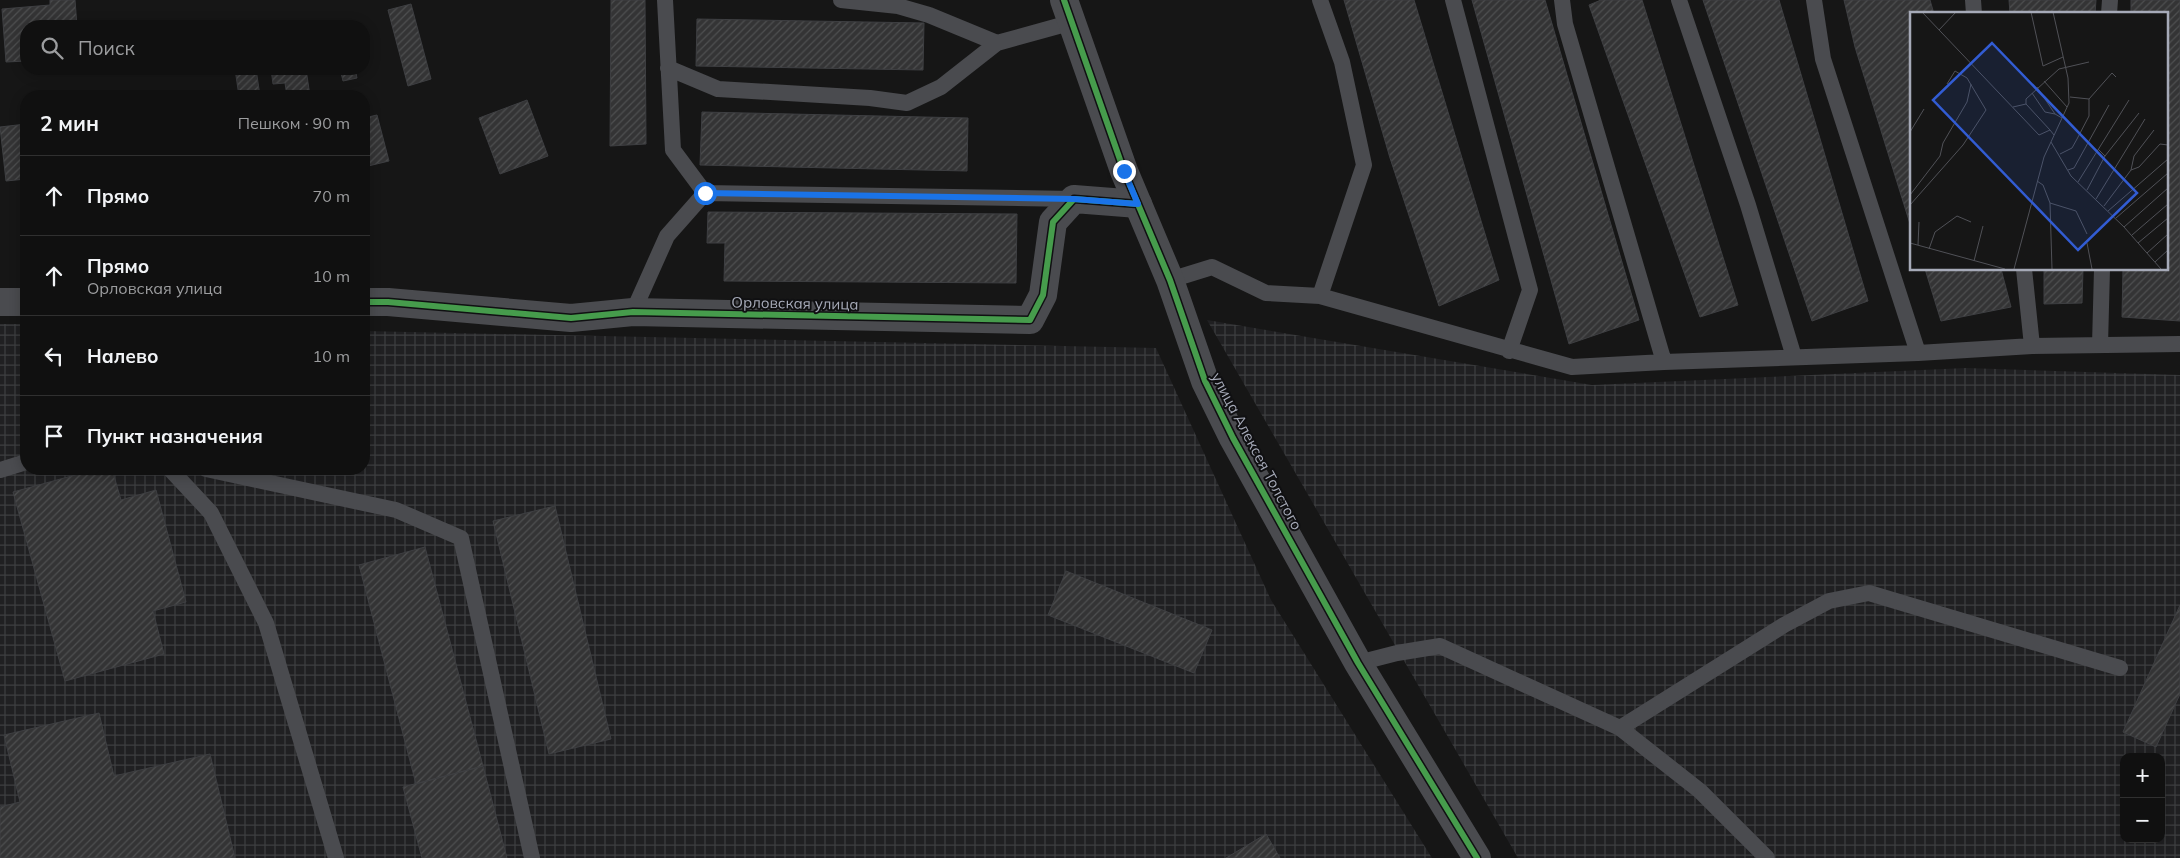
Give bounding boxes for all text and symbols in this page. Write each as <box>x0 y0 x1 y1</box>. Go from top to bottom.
inset map <box>1910 12 2168 270</box>
search box <box>20 20 370 75</box>
icon: search <box>38 34 66 62</box>
text: Поиск <box>78 36 135 60</box>
text: 2 мин <box>40 110 99 136</box>
text: Пешком · 90 m <box>238 113 350 133</box>
route end <box>1113 160 1136 183</box>
icon: ahead <box>40 182 68 210</box>
route start <box>694 182 717 205</box>
text: Прямо <box>87 184 149 208</box>
text: 70 m <box>313 186 350 206</box>
text: Прямо <box>87 254 149 278</box>
icon: ahead <box>40 262 68 290</box>
text: 10 m <box>313 266 350 286</box>
text: Орловская улица <box>87 278 223 298</box>
street label: Орловская улица <box>731 292 859 314</box>
icon: left <box>40 342 68 370</box>
text: Налево <box>87 344 159 368</box>
text: 10 m <box>313 346 350 366</box>
street label: улица Алексея Толстого <box>1207 369 1307 533</box>
icon: arrive <box>40 422 68 450</box>
text: Пункт назначения <box>87 424 263 448</box>
map controls <box>2120 753 2165 843</box>
button: + <box>2120 753 2165 798</box>
button: − <box>2120 798 2165 843</box>

